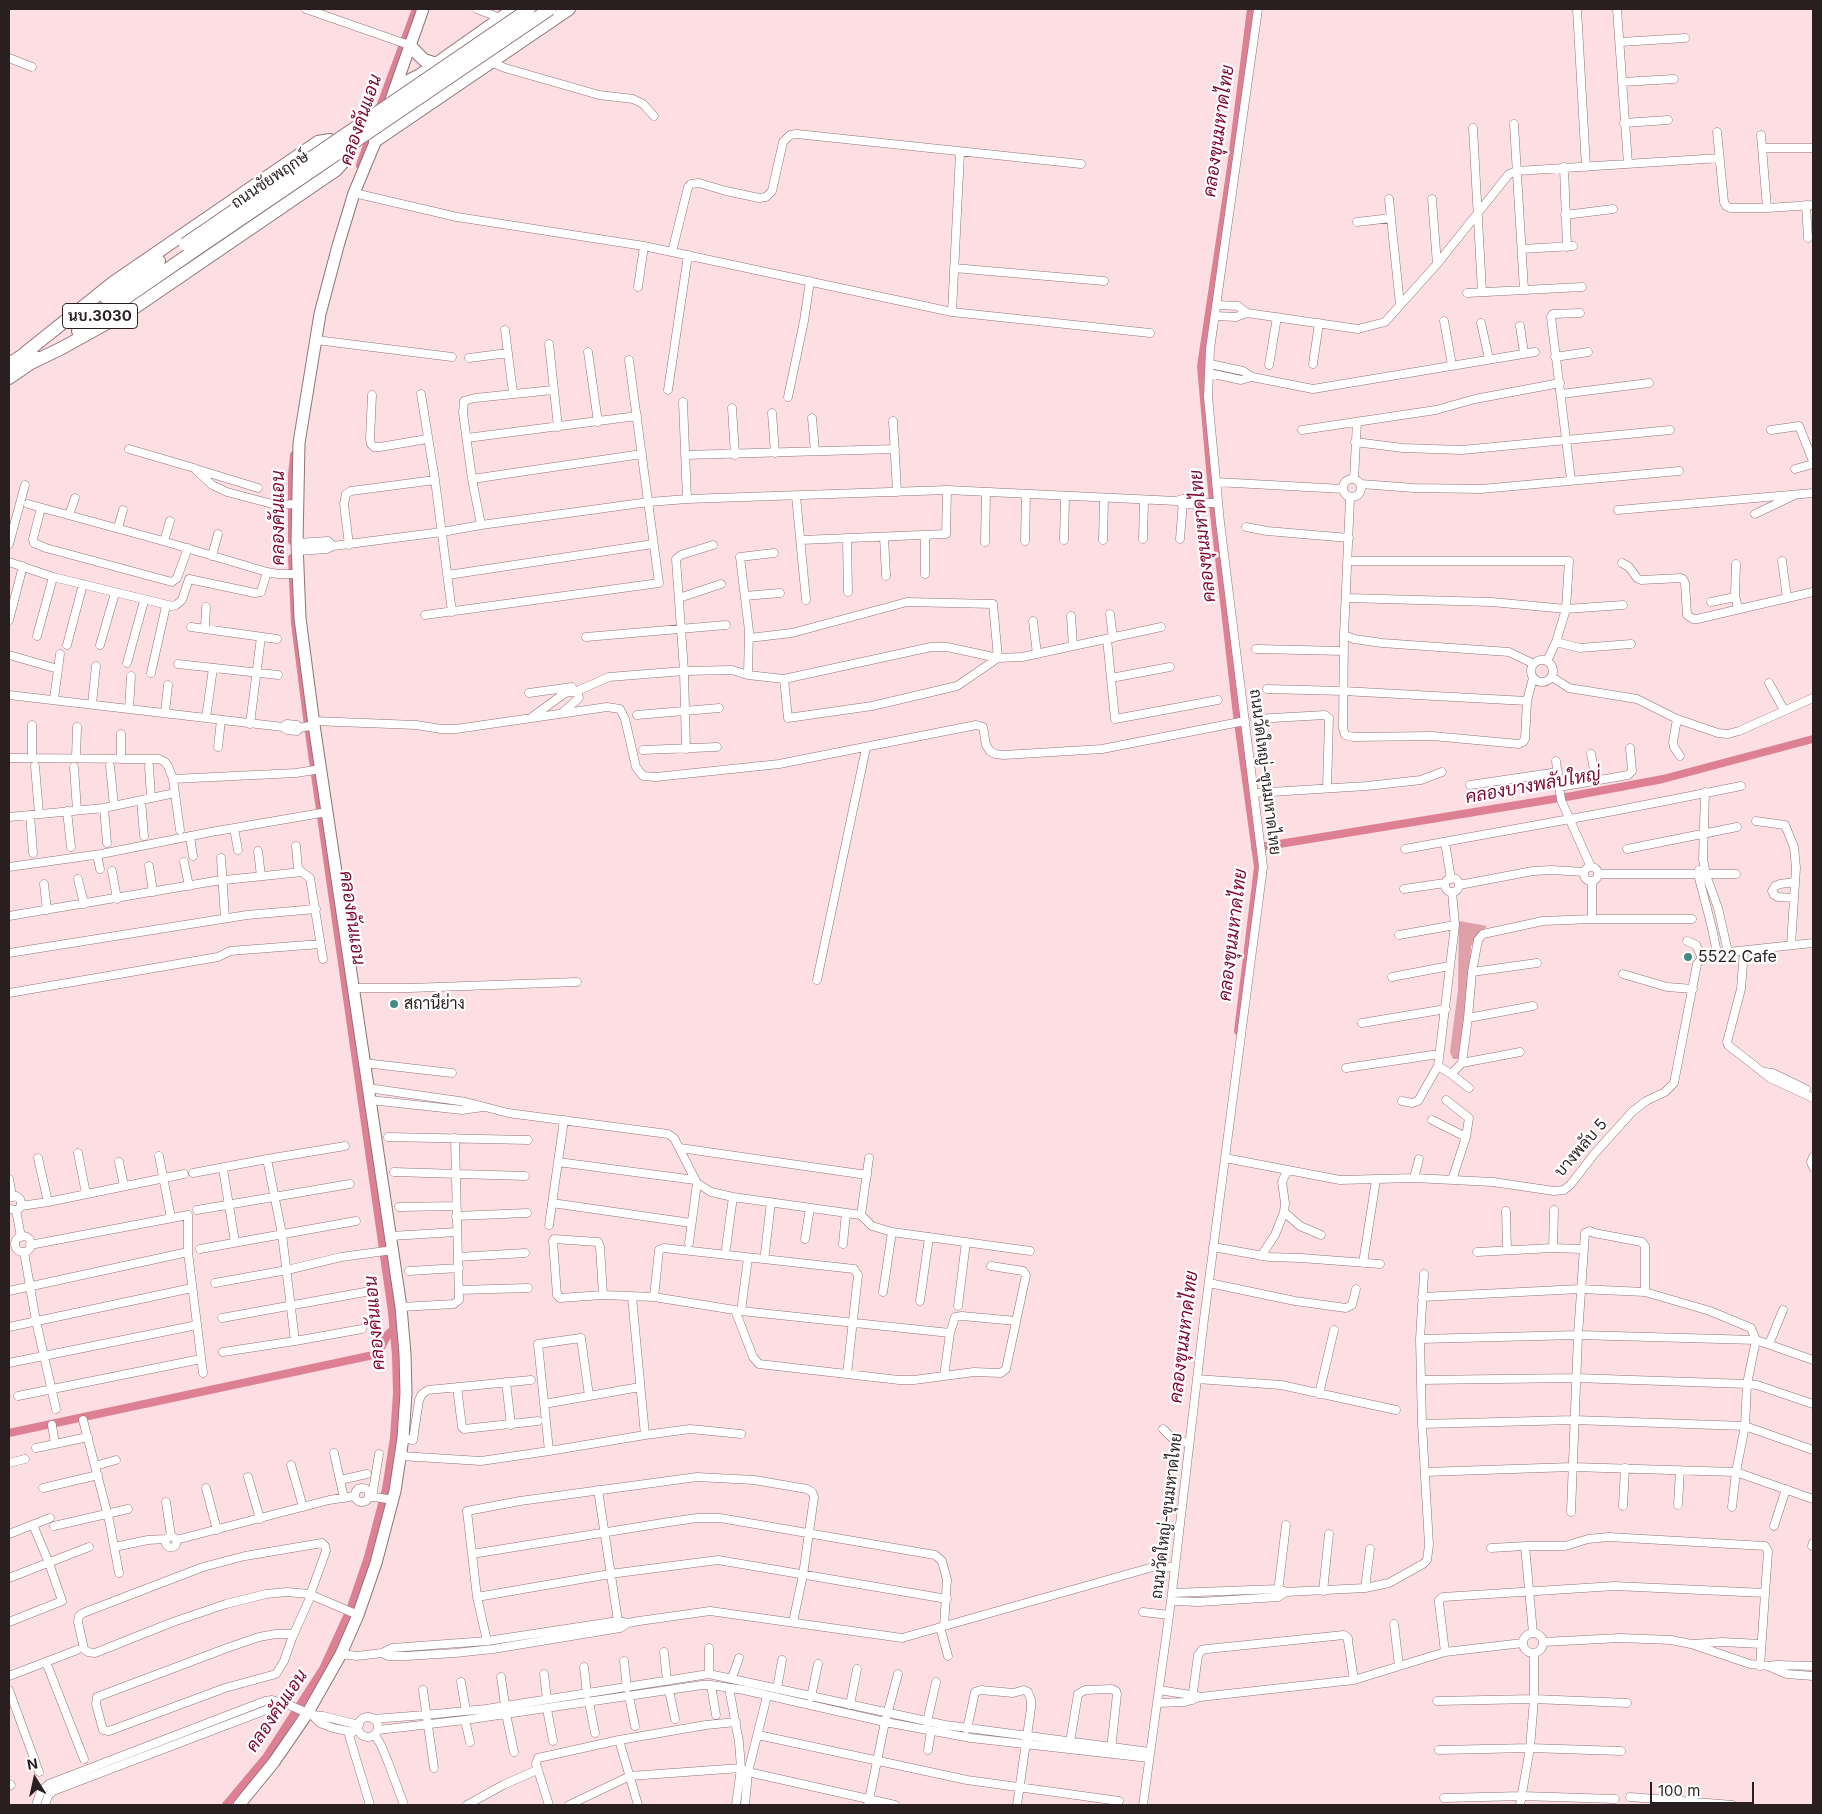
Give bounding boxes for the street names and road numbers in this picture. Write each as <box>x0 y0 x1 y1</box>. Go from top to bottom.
street label: ถนนชัยพฤกษ์ <box>228 147 312 213</box>
road number: นบ.3030 <box>62 304 138 328</box>
street label: ถนนวัดใหญ่-ขุนมหาดไทย <box>1245 688 1285 856</box>
street label: บางพลับ 5 <box>1551 1115 1611 1181</box>
street label: ถนนวัดใหญ่-ขุนมหาดไทย <box>1147 1432 1187 1600</box>

